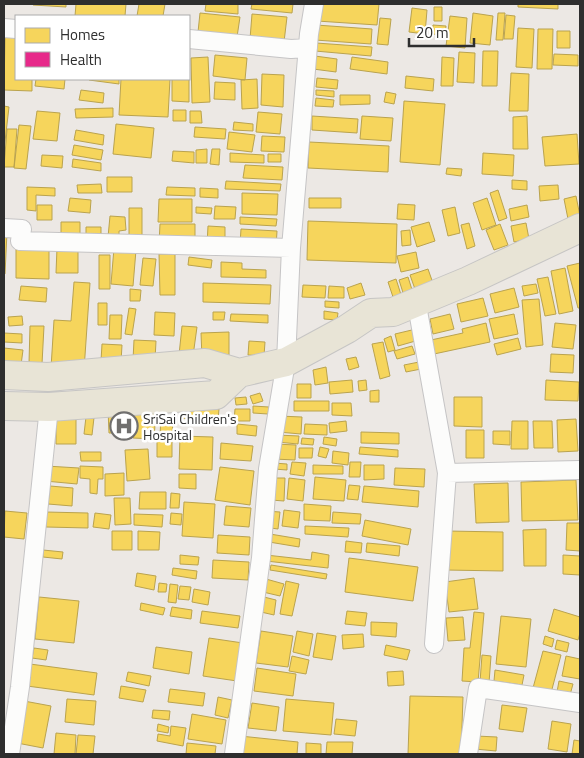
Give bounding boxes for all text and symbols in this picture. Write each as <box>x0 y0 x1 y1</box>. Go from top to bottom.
legend <box>15 15 190 80</box>
scale bar <box>409 15 474 47</box>
text: 20 m <box>416 21 449 44</box>
text: Homes <box>60 23 105 46</box>
text: Health <box>60 48 102 71</box>
place label: SriSai Children's Hospital <box>143 408 237 445</box>
hospital icon: SriSai Children's Hospital <box>109 411 139 441</box>

